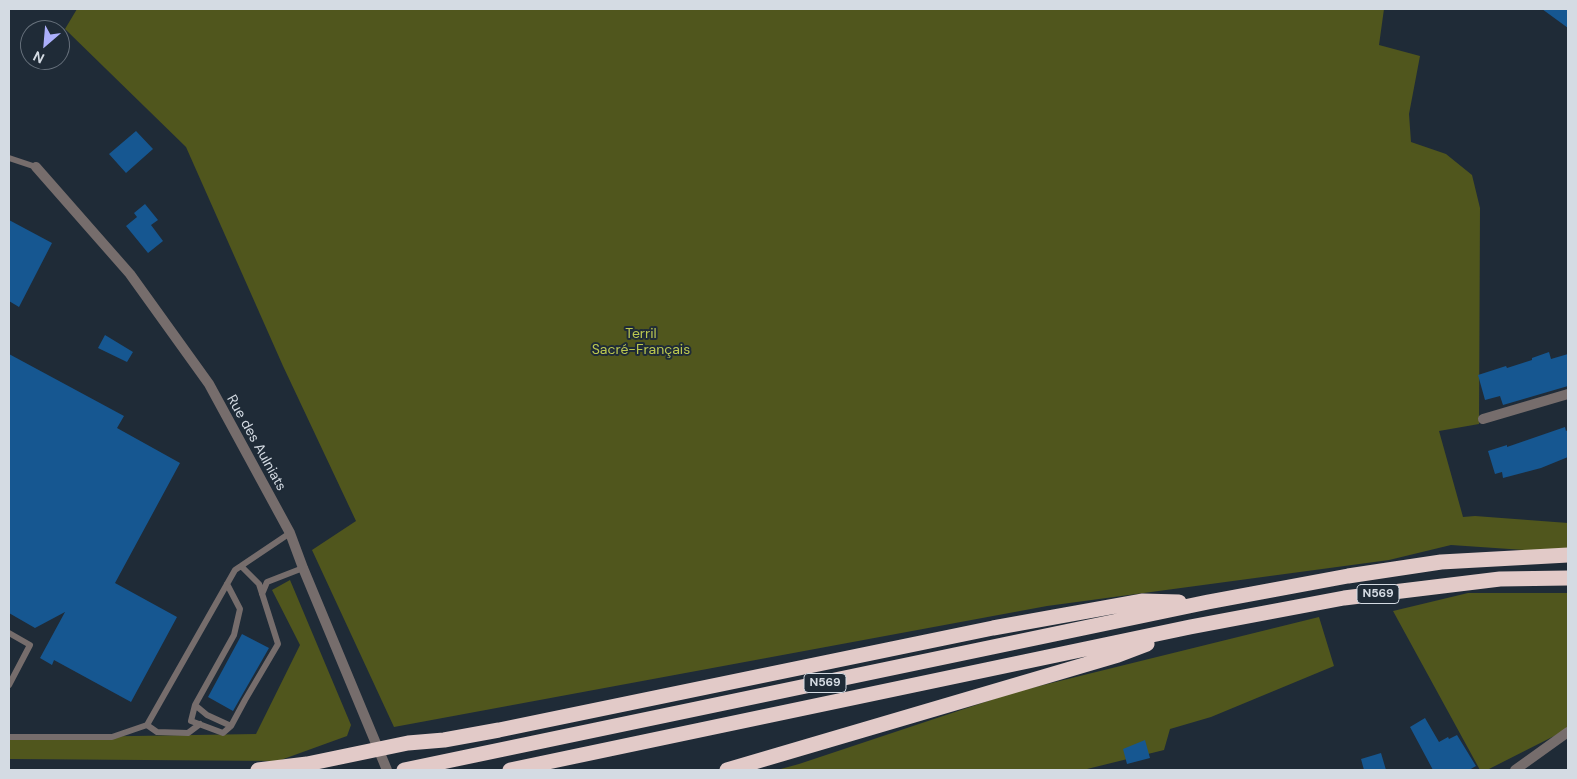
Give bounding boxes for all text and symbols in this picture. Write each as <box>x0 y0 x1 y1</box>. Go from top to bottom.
north arrow <box>20 20 70 70</box>
text: N <box>30 47 47 68</box>
park label: Terril Sacré-Français <box>592 326 690 358</box>
street label: Rue des Aulniats <box>223 392 289 494</box>
road number: N569 <box>1357 584 1399 604</box>
road number: N569 <box>804 674 846 692</box>

